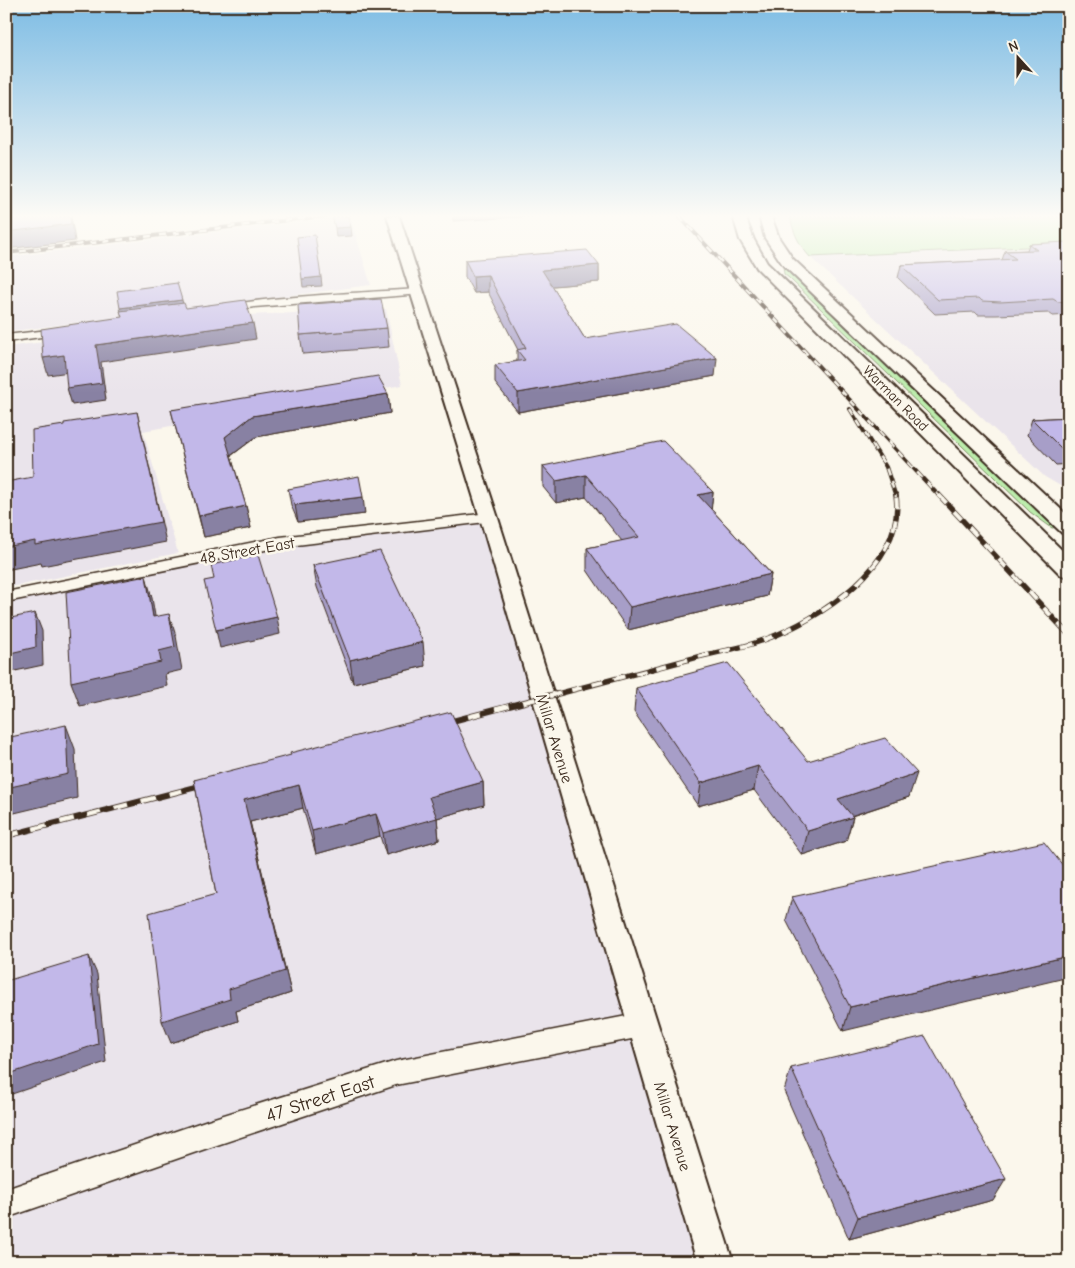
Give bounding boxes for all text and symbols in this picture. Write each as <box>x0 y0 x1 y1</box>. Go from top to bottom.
north arrow <box>992 32 1042 82</box>
text: N <box>1006 37 1021 56</box>
street label: Warman Road <box>859 362 932 435</box>
street label: 48 Street East <box>198 534 296 568</box>
street label: Millar Avenue <box>532 691 576 785</box>
street label: 47 Street East <box>263 1071 378 1127</box>
street label: Millar Avenue <box>650 1079 694 1173</box>

